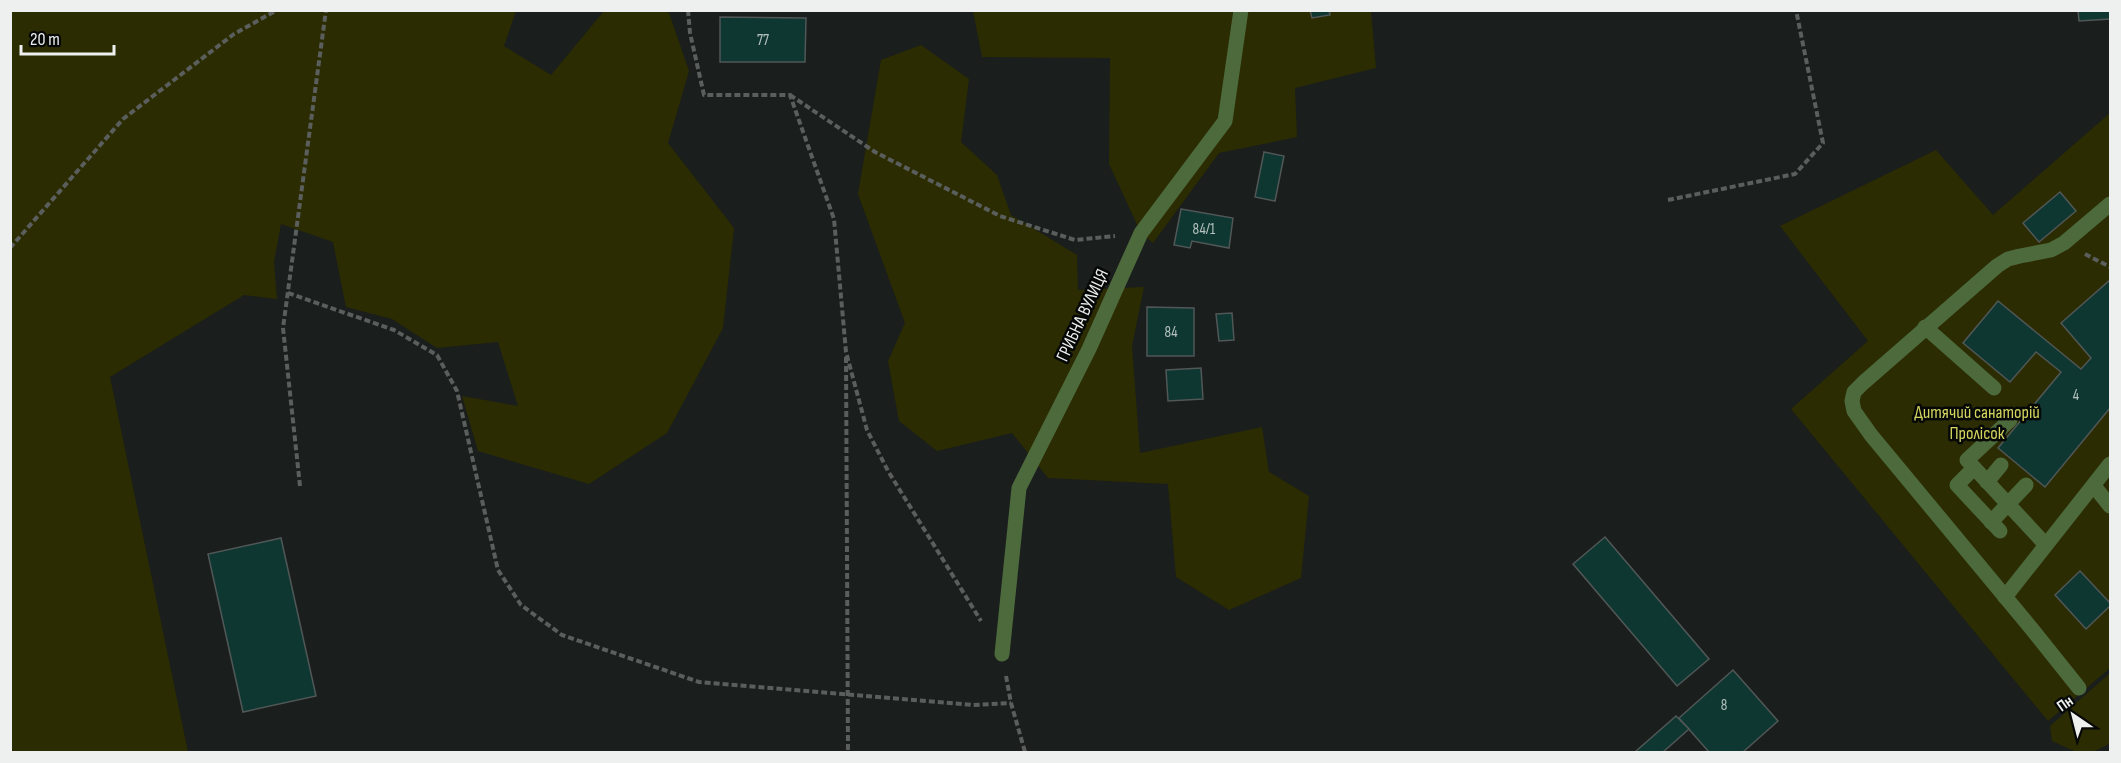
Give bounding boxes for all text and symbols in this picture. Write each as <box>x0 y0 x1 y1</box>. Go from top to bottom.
scale bar <box>21 18 114 56</box>
text: 20 m <box>30 29 60 50</box>
house number: 77 <box>757 31 769 50</box>
house number: 84/1 <box>1193 220 1216 239</box>
street label: ГРИБНА ВУЛИЦЯ <box>1052 266 1113 365</box>
house number: 84 <box>1164 323 1178 342</box>
house number: 4 <box>2073 386 2079 405</box>
park label: Дитячий санаторій Пролісок <box>1914 402 2040 444</box>
north arrow <box>2043 685 2103 745</box>
text: Пн <box>2053 692 2077 716</box>
house number: 8 <box>1721 696 1727 715</box>

